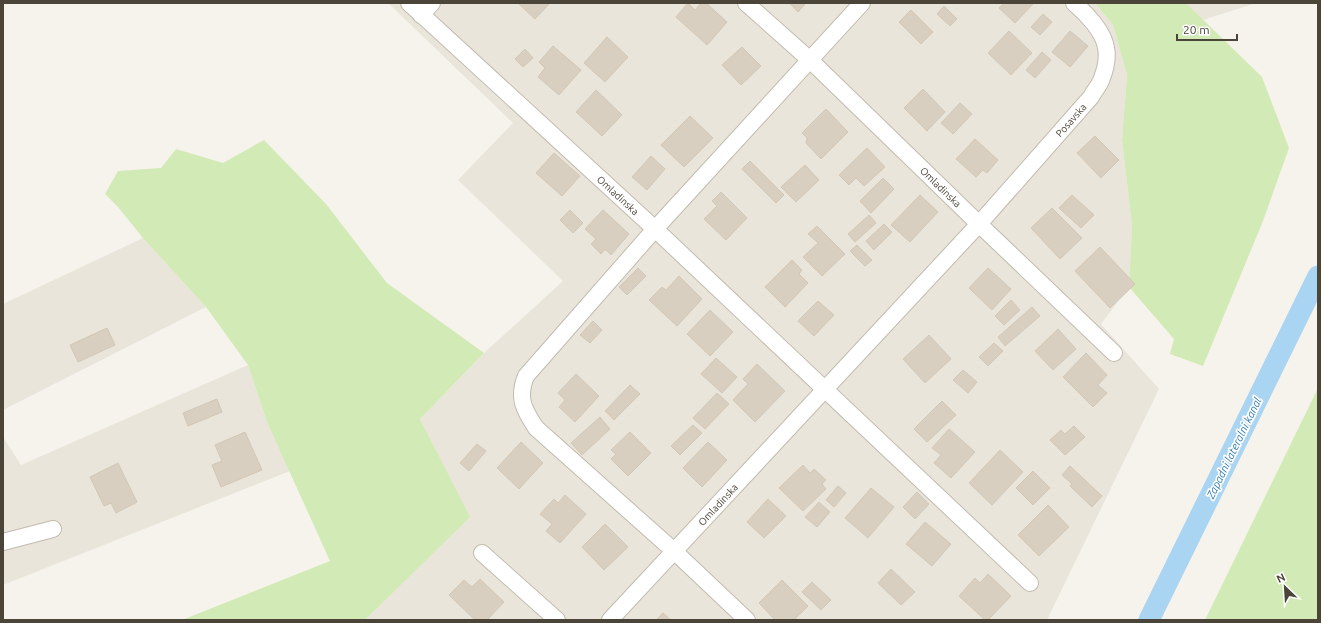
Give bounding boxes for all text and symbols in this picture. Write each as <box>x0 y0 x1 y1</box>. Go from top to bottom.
scale bar <box>1177 16 1237 42</box>
text: 20 m <box>1183 23 1210 36</box>
street label: Posavska <box>1053 101 1088 139</box>
street label: Omladinska <box>918 165 964 209</box>
street label: Omladinska <box>595 173 641 217</box>
water label: Zapadni lateralni kanal <box>1204 395 1264 501</box>
street label: Omladinska <box>696 481 740 527</box>
north arrow <box>1265 567 1305 607</box>
text: N <box>1275 571 1287 585</box>

